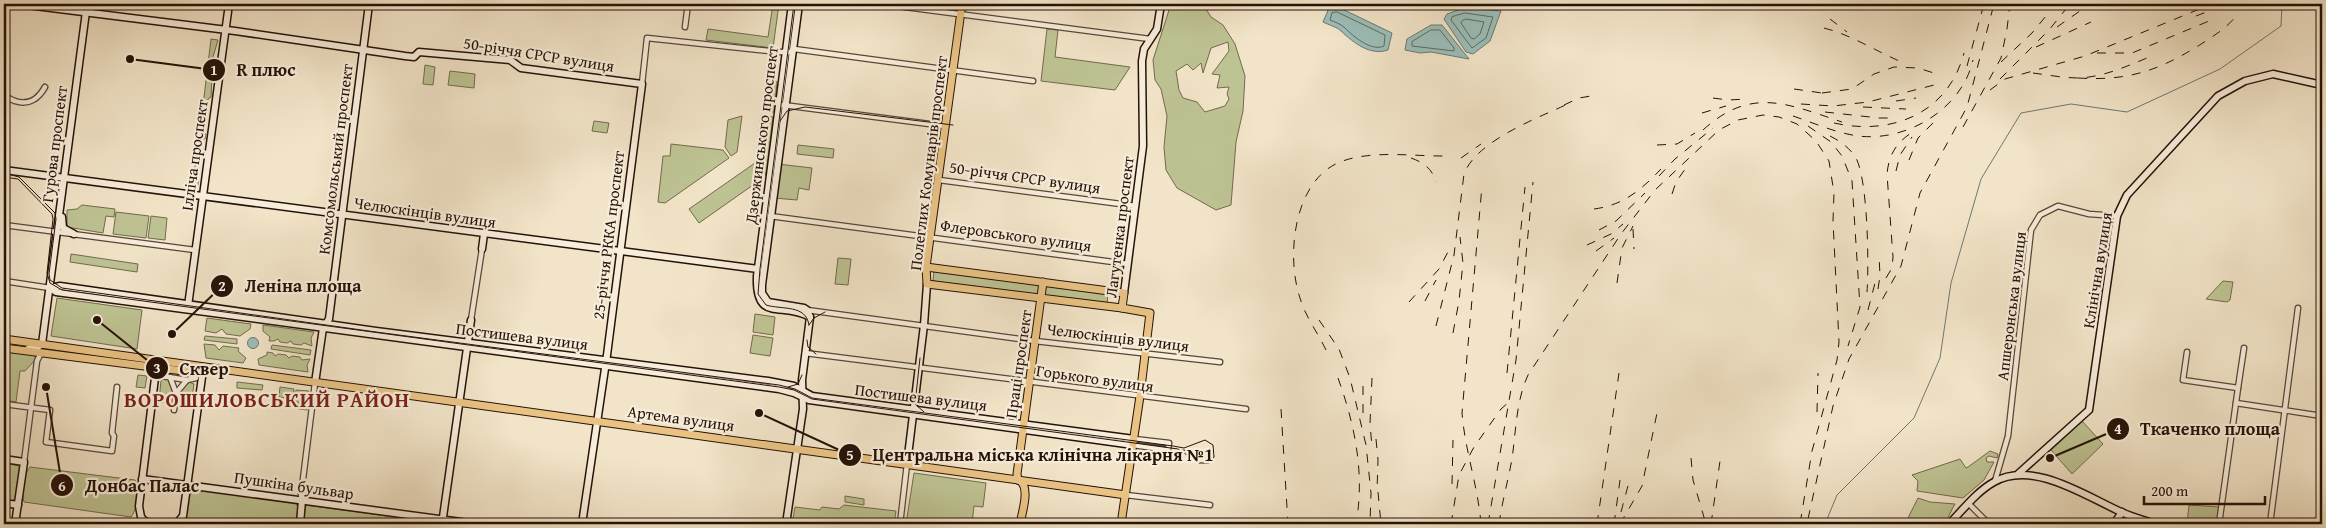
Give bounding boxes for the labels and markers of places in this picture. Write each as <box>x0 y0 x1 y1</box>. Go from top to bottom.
callout: R плюс <box>202 54 306 87</box>
callout: Леніна площа <box>209 269 371 302</box>
callout: Сквер <box>145 352 239 385</box>
callout: Ткаченко площа <box>2105 412 2290 445</box>
callout: Центральна міська клінічна лікарня №1 <box>837 438 1224 471</box>
callout: Донбас Палас <box>50 469 209 502</box>

